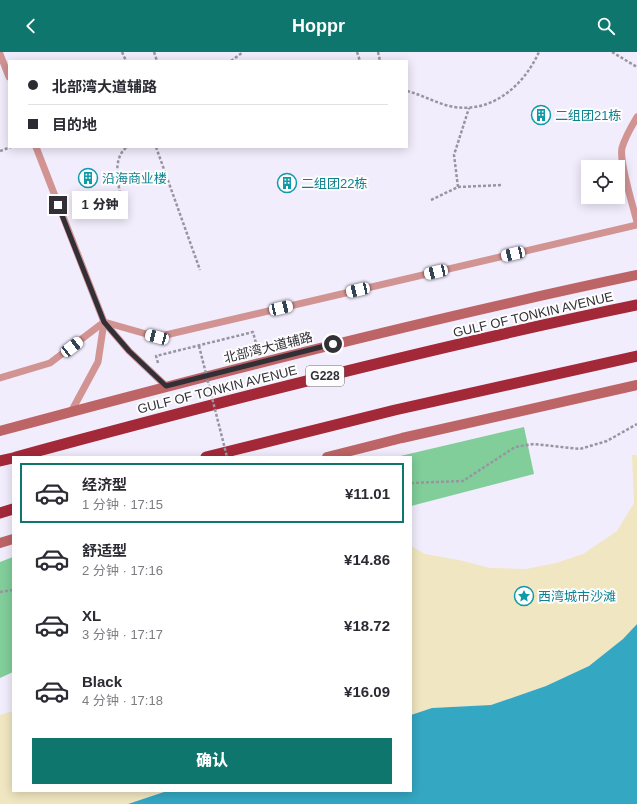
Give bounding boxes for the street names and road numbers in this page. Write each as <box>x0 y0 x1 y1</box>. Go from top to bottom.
street label: GULF OF TONKIN AVENUE <box>452 289 615 340</box>
street label: 北部湾大道辅路 <box>222 329 314 366</box>
street label: GULF OF TONKIN AVENUE <box>136 362 299 417</box>
road number: G228 <box>306 366 344 386</box>

